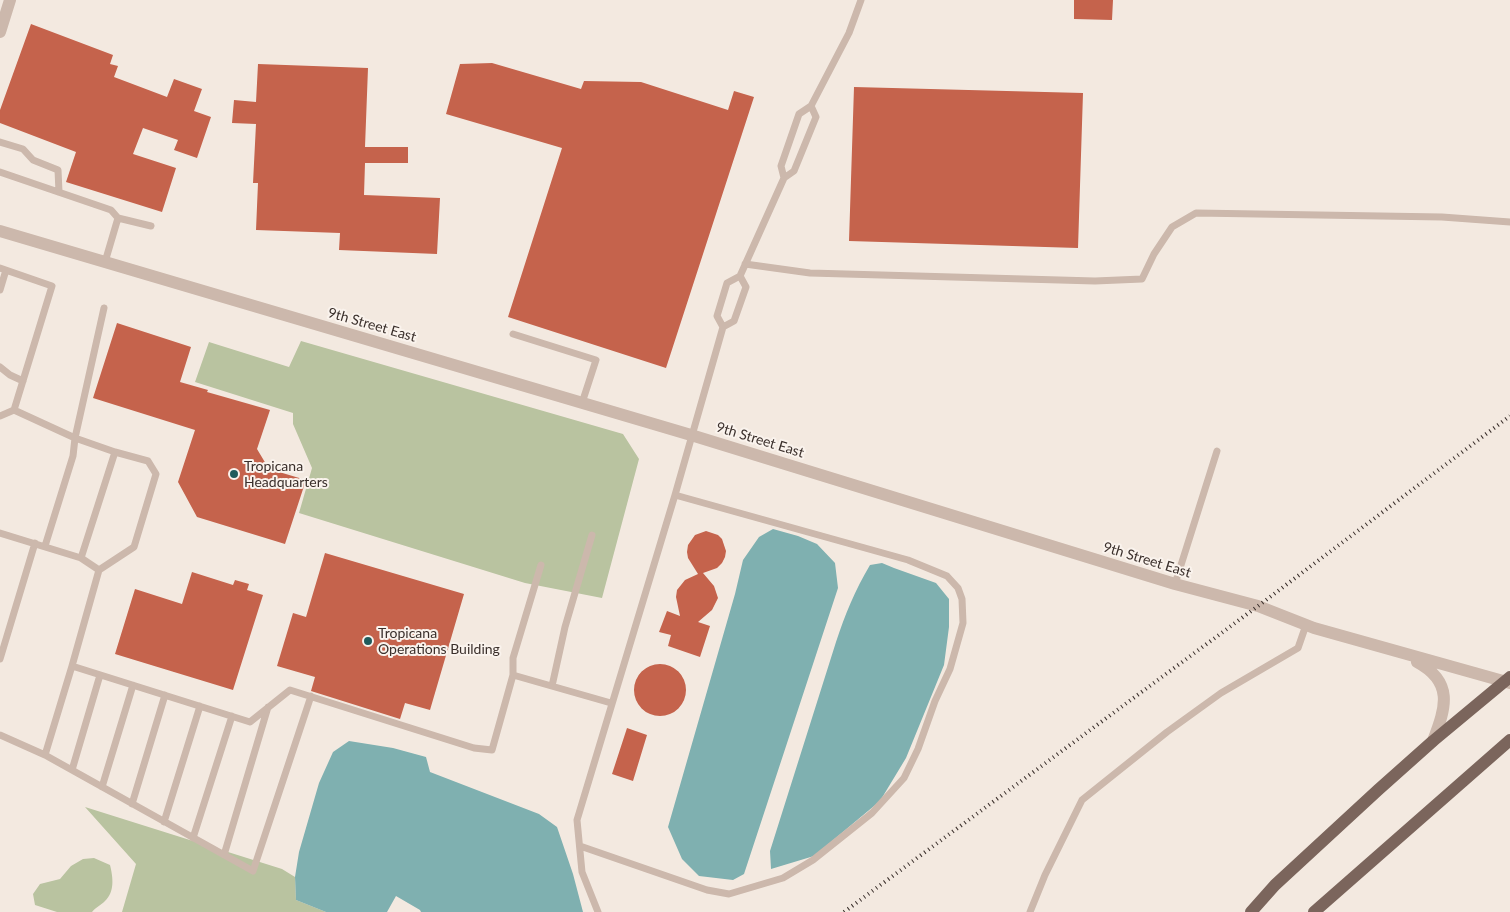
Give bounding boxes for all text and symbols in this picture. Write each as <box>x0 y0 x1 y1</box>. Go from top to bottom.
street label: 9th Street East <box>326 304 418 346</box>
street label: 9th Street East <box>714 419 806 461</box>
place label: Tropicana Headquarters <box>244 458 328 491</box>
marker: Tropicana Headquarters <box>228 468 240 480</box>
street label: 9th Street East <box>1101 539 1193 581</box>
place label: Tropicana Operations Building <box>378 625 500 658</box>
marker: Tropicana Operations Building <box>362 635 374 647</box>

